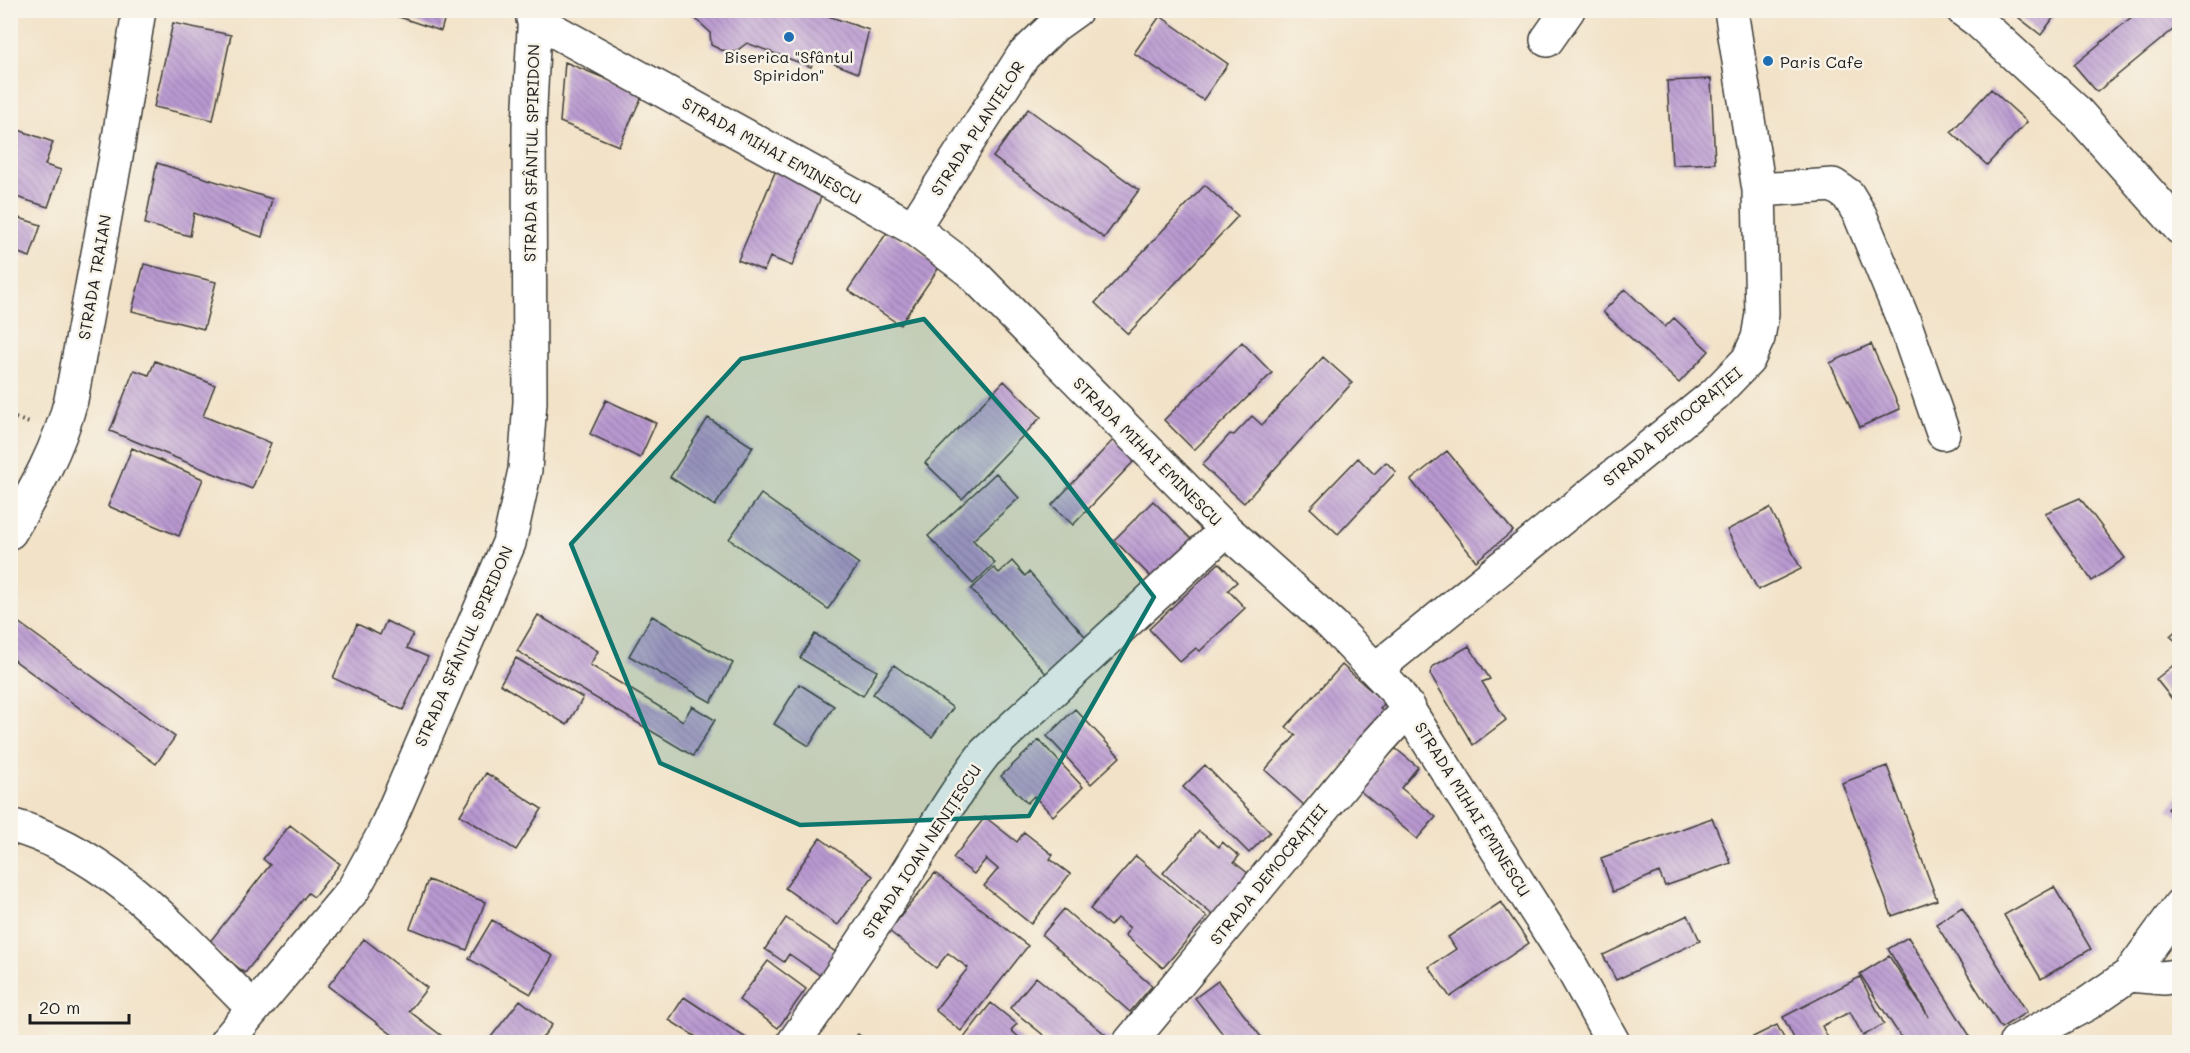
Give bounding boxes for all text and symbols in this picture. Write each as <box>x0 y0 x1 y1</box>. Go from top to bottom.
marker: Biserica "Sfântul Spiridon" <box>782 30 796 44</box>
street label: STRADA SFÂNTUL SPIRIDON <box>519 44 543 262</box>
place label: Biserica "Sfântul Spiridon" <box>725 46 853 85</box>
place label: Paris Cafe <box>1780 51 1863 72</box>
marker: Paris Cafe <box>1761 54 1775 68</box>
street label: STRADA PLANTELOR <box>925 56 1029 200</box>
street label: STRADA MIHAI EMINESCU <box>679 92 865 208</box>
street label: STRADA TRAIAN <box>73 213 115 341</box>
street label: STRADA DEMOCRAȚIEI <box>1598 362 1746 490</box>
street label: STRADA MIHAI EMINESCU <box>1069 372 1227 530</box>
street label: STRADA SFÂNTUL SPIRIDON <box>409 542 517 750</box>
street label: STRADA MIHAI EMINESCU <box>1411 718 1535 900</box>
street label: STRADA IOAN NENIȚESCU <box>857 760 985 942</box>
street label: STRADA DEMOCRAȚIEI <box>1205 799 1331 949</box>
scale bar <box>30 987 129 1025</box>
text: 20 m <box>39 995 80 1019</box>

